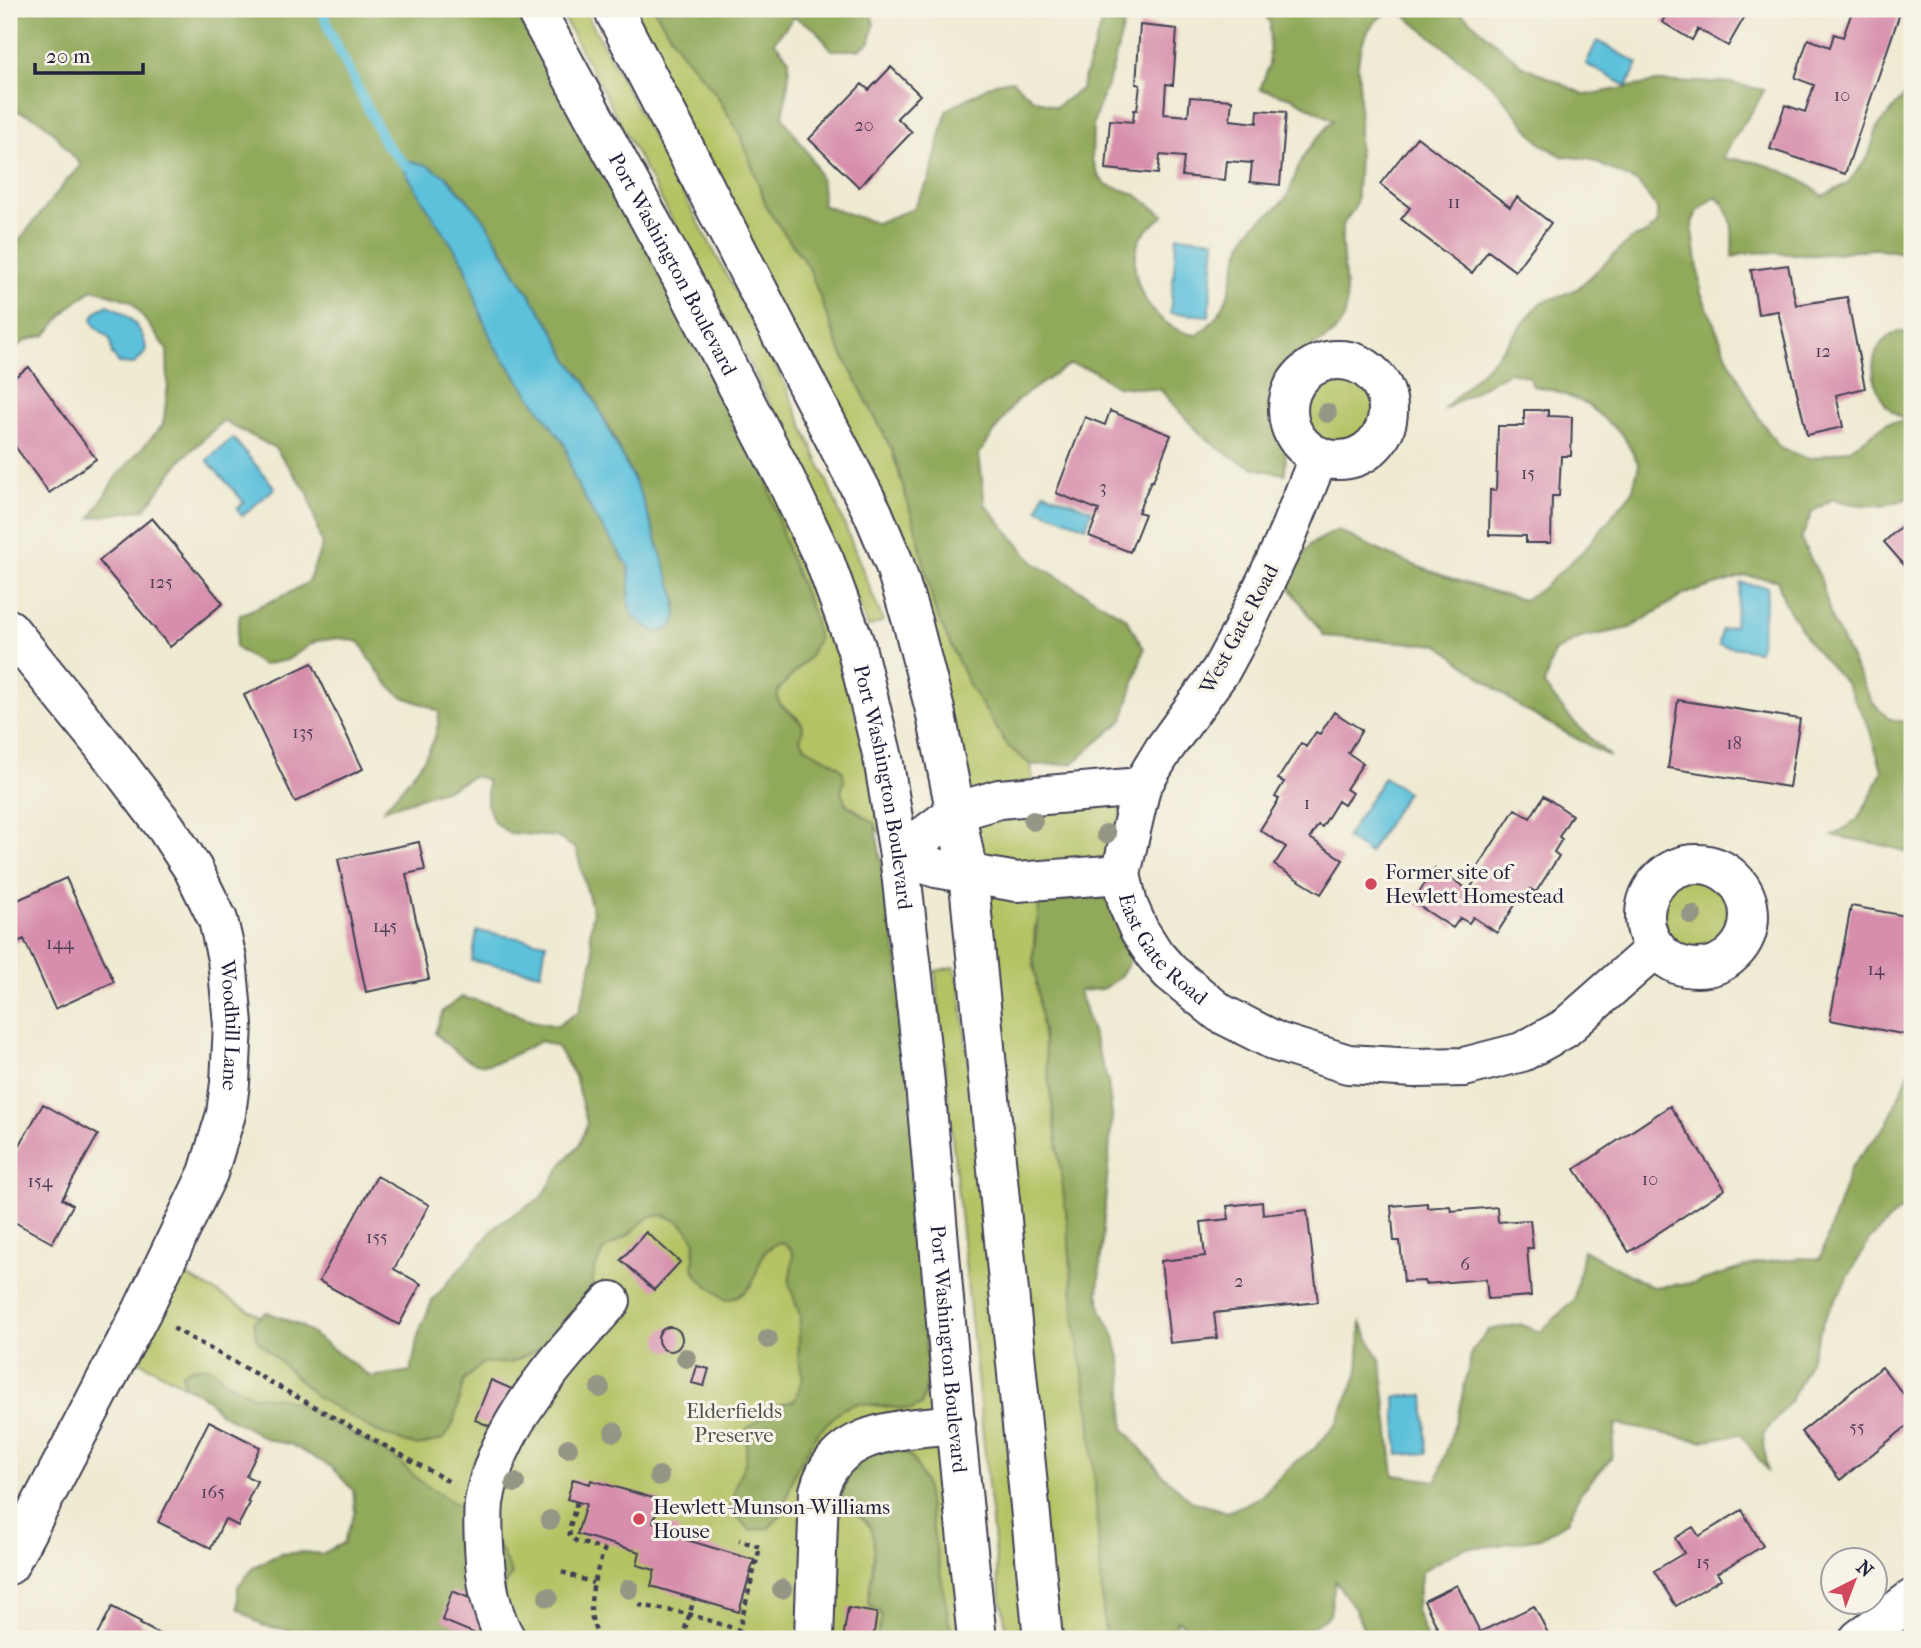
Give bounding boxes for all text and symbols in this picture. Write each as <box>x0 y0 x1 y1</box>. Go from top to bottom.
scale bar <box>35 32 144 76</box>
text: 20 m <box>46 44 91 68</box>
house number: 10 <box>1834 85 1850 106</box>
house number: 20 <box>854 115 874 136</box>
street label: Port Washington Boulevard <box>604 149 742 380</box>
house number: 11 <box>1448 192 1460 213</box>
house number: 12 <box>1815 341 1831 362</box>
house number: 15 <box>1521 463 1535 484</box>
house number: 3 <box>1099 477 1107 498</box>
street label: West Gate Road <box>1194 560 1283 699</box>
house number: 125 <box>149 572 173 593</box>
street label: Port Washington Boulevard <box>849 662 917 911</box>
house number: 135 <box>292 722 314 743</box>
house number: 18 <box>1726 733 1742 754</box>
house number: 1 <box>1304 793 1310 814</box>
place label: Former site of Hewlett Homestead <box>1385 860 1565 908</box>
marker: Former site of Hewlett Homestead <box>1363 876 1379 892</box>
street label: East Gate Road <box>1114 891 1213 1010</box>
house number: 145 <box>373 916 397 937</box>
house number: 144 <box>46 933 74 954</box>
street label: Woodhill Lane <box>215 958 245 1092</box>
house number: 14 <box>1867 959 1885 980</box>
house number: 10 <box>1642 1169 1658 1190</box>
house number: 154 <box>28 1171 53 1192</box>
street label: Port Washington Boulevard <box>925 1224 972 1475</box>
house number: 155 <box>366 1227 388 1248</box>
house number: 6 <box>1460 1254 1470 1275</box>
house number: 2 <box>1234 1271 1244 1292</box>
park label: Elderfields Preserve <box>686 1399 782 1447</box>
house number: 55 <box>1849 1417 1865 1438</box>
house number: 165 <box>201 1482 225 1503</box>
place label: Hewlett-Munson-Williams House <box>653 1495 890 1543</box>
marker: Hewlett-Munson-Williams House <box>631 1511 647 1527</box>
north arrow <box>1820 1546 1890 1616</box>
house number: 15 <box>1696 1552 1710 1573</box>
text: N <box>1852 1556 1878 1582</box>

